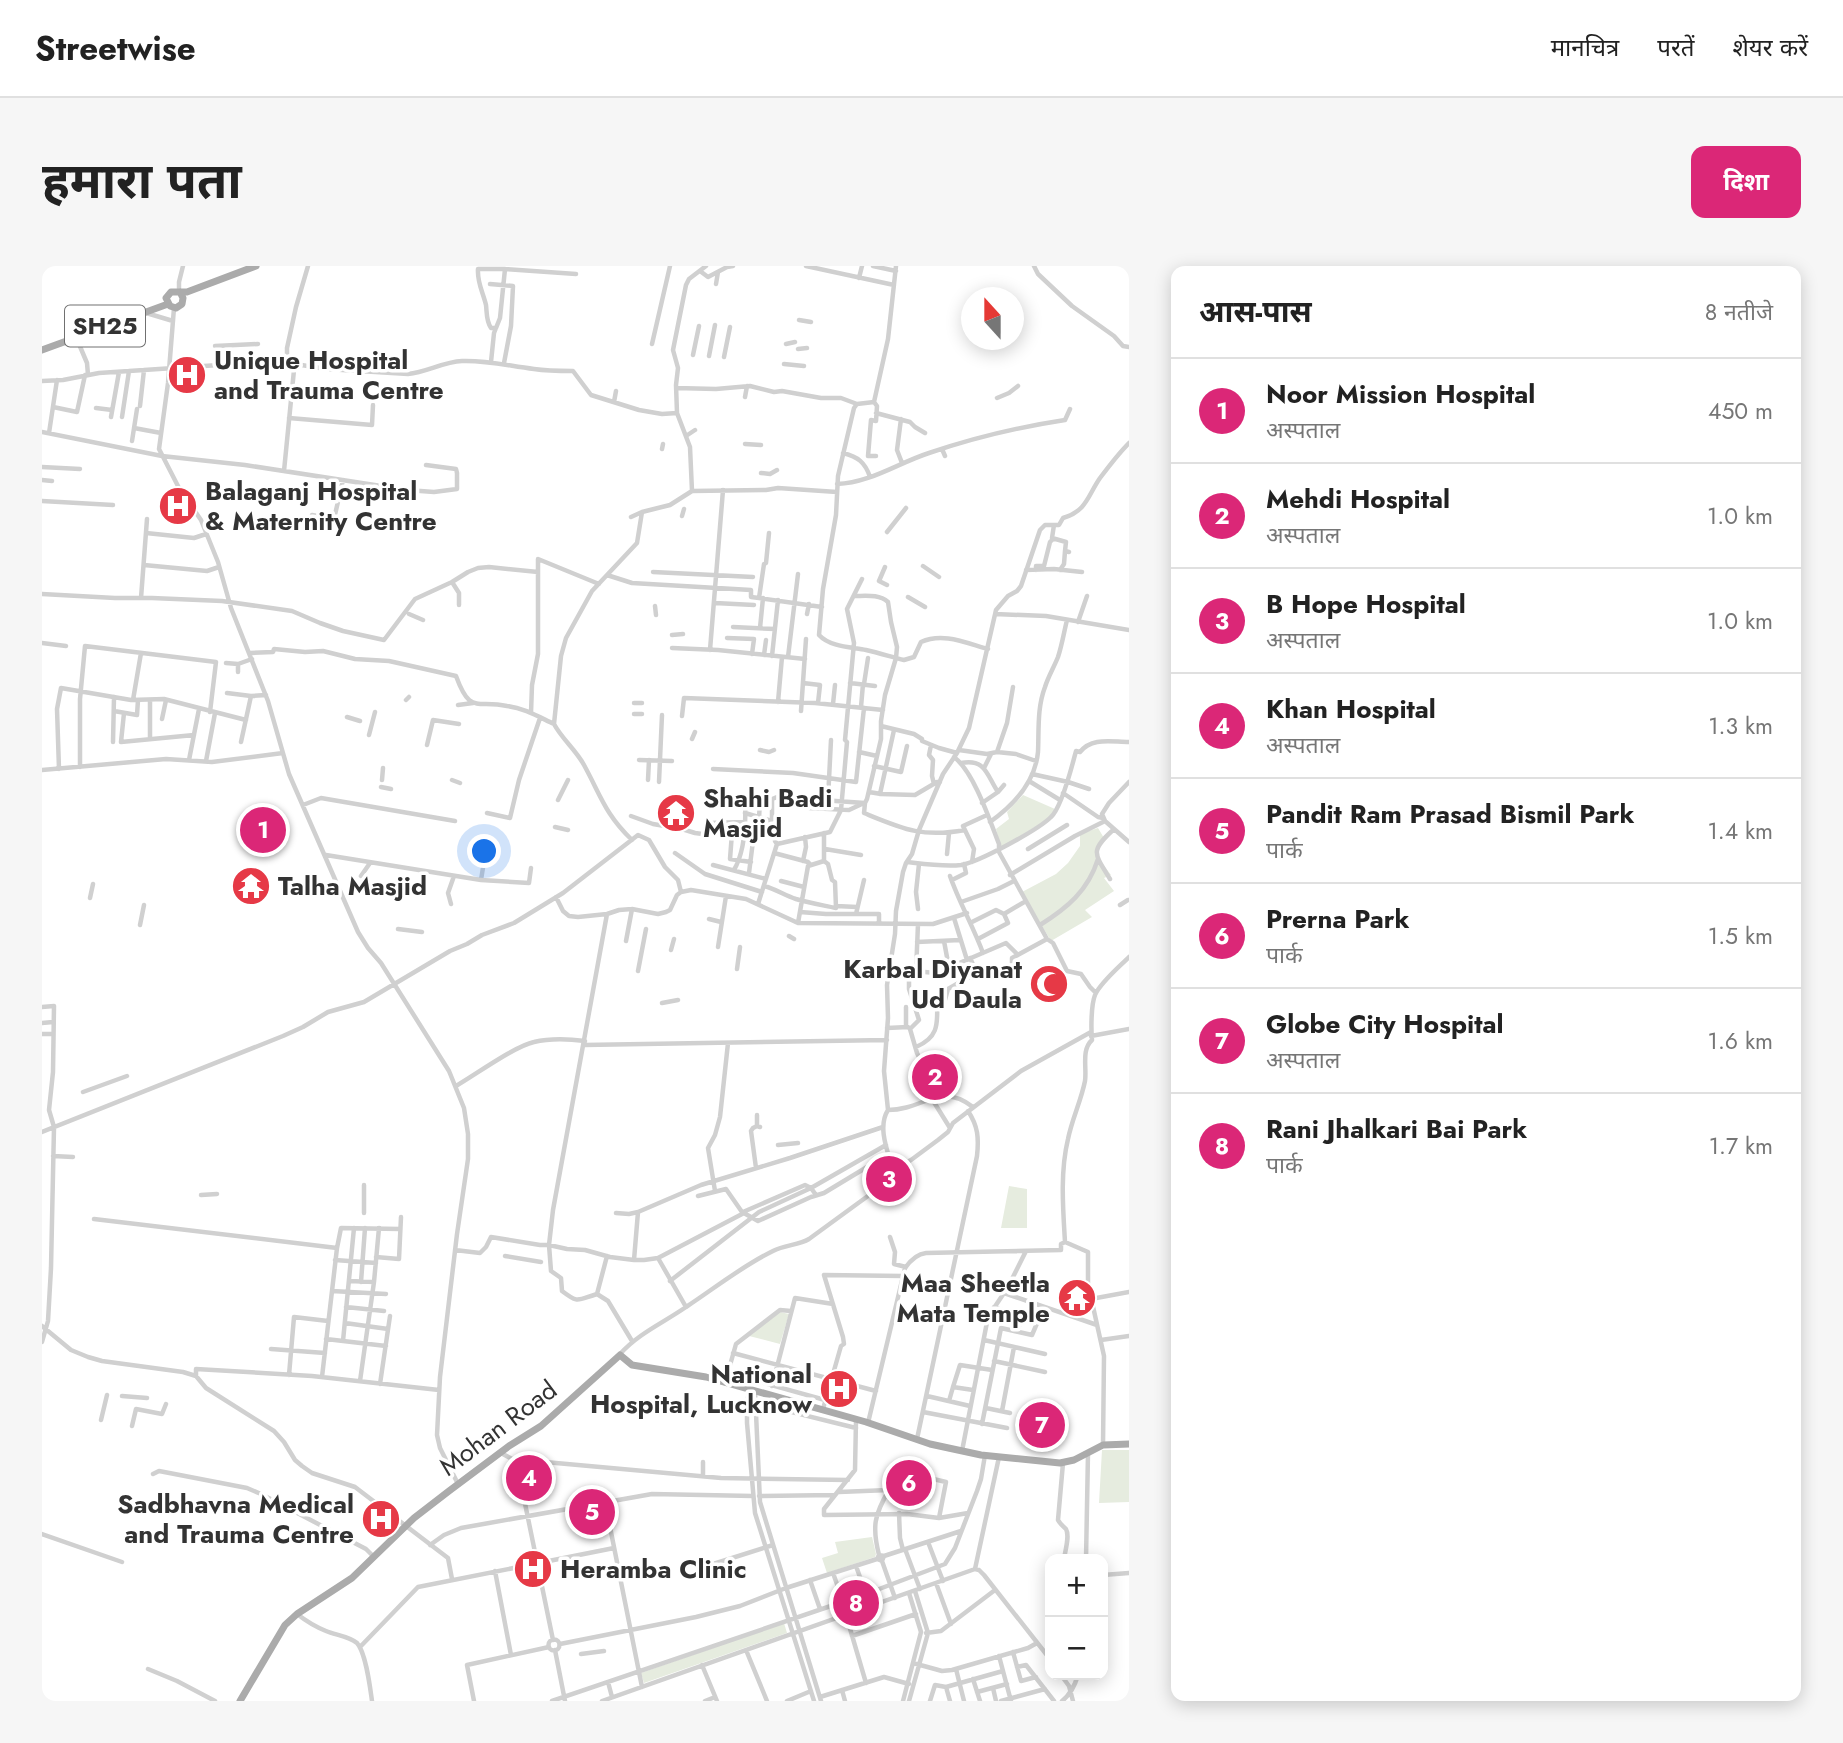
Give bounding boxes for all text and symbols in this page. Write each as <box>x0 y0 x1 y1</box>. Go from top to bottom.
text: Streetwise <box>35 25 196 72</box>
text: मानचित्र <box>1551 30 1619 65</box>
text: परतें <box>1657 30 1694 65</box>
text: शेयर करें <box>1732 30 1808 65</box>
text: हमारा पता <box>42 146 242 216</box>
button: दिशा <box>1691 146 1801 218</box>
north arrow <box>961 287 1024 350</box>
text: आस-पास <box>1199 290 1312 333</box>
text: 8 नतीजे <box>1705 295 1773 329</box>
road number: SH25 <box>65 306 145 346</box>
place label: Unique Hospital and Trauma Centre <box>214 341 444 409</box>
hospital icon: Unique Hospital and Trauma Centre <box>166 354 208 396</box>
text: Noor Mission Hospital <box>1266 375 1535 413</box>
text: 1 <box>1216 394 1228 428</box>
text: 450 m <box>1708 394 1773 428</box>
text: अस्पताल <box>1266 413 1340 447</box>
place label: Balaganj Hospital & Maternity Centre <box>205 472 437 540</box>
text: Mehdi Hospital <box>1266 480 1450 518</box>
hospital icon: Balaganj Hospital & Maternity Centre <box>157 485 199 527</box>
text: 2 <box>1214 499 1230 533</box>
text: 1.0 km <box>1707 499 1773 533</box>
text: अस्पताल <box>1266 518 1340 552</box>
text: B Hope Hospital <box>1266 585 1466 623</box>
text: 3 <box>1215 604 1229 638</box>
text: 1.0 km <box>1707 604 1773 638</box>
text: अस्पताल <box>1266 623 1340 657</box>
text: Khan Hospital <box>1266 690 1436 728</box>
text: 4 <box>1214 709 1230 743</box>
text: 1.3 km <box>1708 709 1773 743</box>
text: अस्पताल <box>1266 728 1340 762</box>
place label: Shahi Badi Masjid <box>703 779 832 847</box>
temple icon: Shahi Badi Masjid <box>655 792 697 834</box>
text: Pandit Ram Prasad Bismil Park <box>1266 795 1634 833</box>
pin: 1 <box>240 804 286 856</box>
text: 5 <box>1215 814 1229 848</box>
text: 1.4 km <box>1707 814 1773 848</box>
text: पार्क <box>1266 833 1303 867</box>
your location <box>467 834 501 868</box>
temple icon: Talha Masjid <box>230 865 272 907</box>
place label: Talha Masjid <box>278 867 427 905</box>
text: Prerna Park <box>1266 900 1409 938</box>
text: 6 <box>1214 919 1230 953</box>
text: 1.5 km <box>1708 919 1773 953</box>
text: पार्क <box>1266 938 1303 972</box>
place label: Karbal Diyanat Ud Daula <box>843 950 1023 1018</box>
mosque icon: Karbal Diyanat Ud Daula <box>1028 963 1070 1005</box>
text: Globe City Hospital <box>1266 1005 1503 1043</box>
text: 7 <box>1215 1024 1229 1058</box>
text: 1.6 km <box>1708 1024 1773 1058</box>
text: अस्पताल <box>1266 1043 1340 1077</box>
pin: 2 <box>912 1051 958 1103</box>
text: Rani Jhalkari Bai Park <box>1266 1110 1527 1148</box>
text: 8 <box>1215 1129 1229 1163</box>
text: 1.7 km <box>1709 1129 1773 1163</box>
text: पार्क <box>1266 1148 1303 1182</box>
pin: 3 <box>866 1153 912 1205</box>
place label: Maa Sheetla Mata Temple <box>897 1264 1050 1332</box>
temple icon: Maa Sheetla Mata Temple <box>1056 1277 1098 1319</box>
place label: National Hospital, Lucknow <box>590 1355 812 1423</box>
hospital icon: National Hospital, Lucknow <box>818 1368 860 1410</box>
street label: Mohan Road <box>431 1371 565 1485</box>
pin: 7 <box>1019 1399 1065 1451</box>
pin: 4 <box>506 1452 552 1504</box>
pin: 6 <box>886 1457 932 1509</box>
place label: Sadbhavna Medical and Trauma Centre <box>117 1485 354 1553</box>
pin: 5 <box>569 1486 615 1538</box>
hospital icon: Sadbhavna Medical and Trauma Centre <box>360 1498 402 1540</box>
hospital icon: Heramba Clinic <box>512 1548 554 1590</box>
place label: Heramba Clinic <box>560 1550 747 1588</box>
map controls <box>1045 1554 1108 1680</box>
button: + <box>1045 1554 1108 1617</box>
pin: 8 <box>833 1577 879 1629</box>
button: − <box>1045 1617 1108 1680</box>

